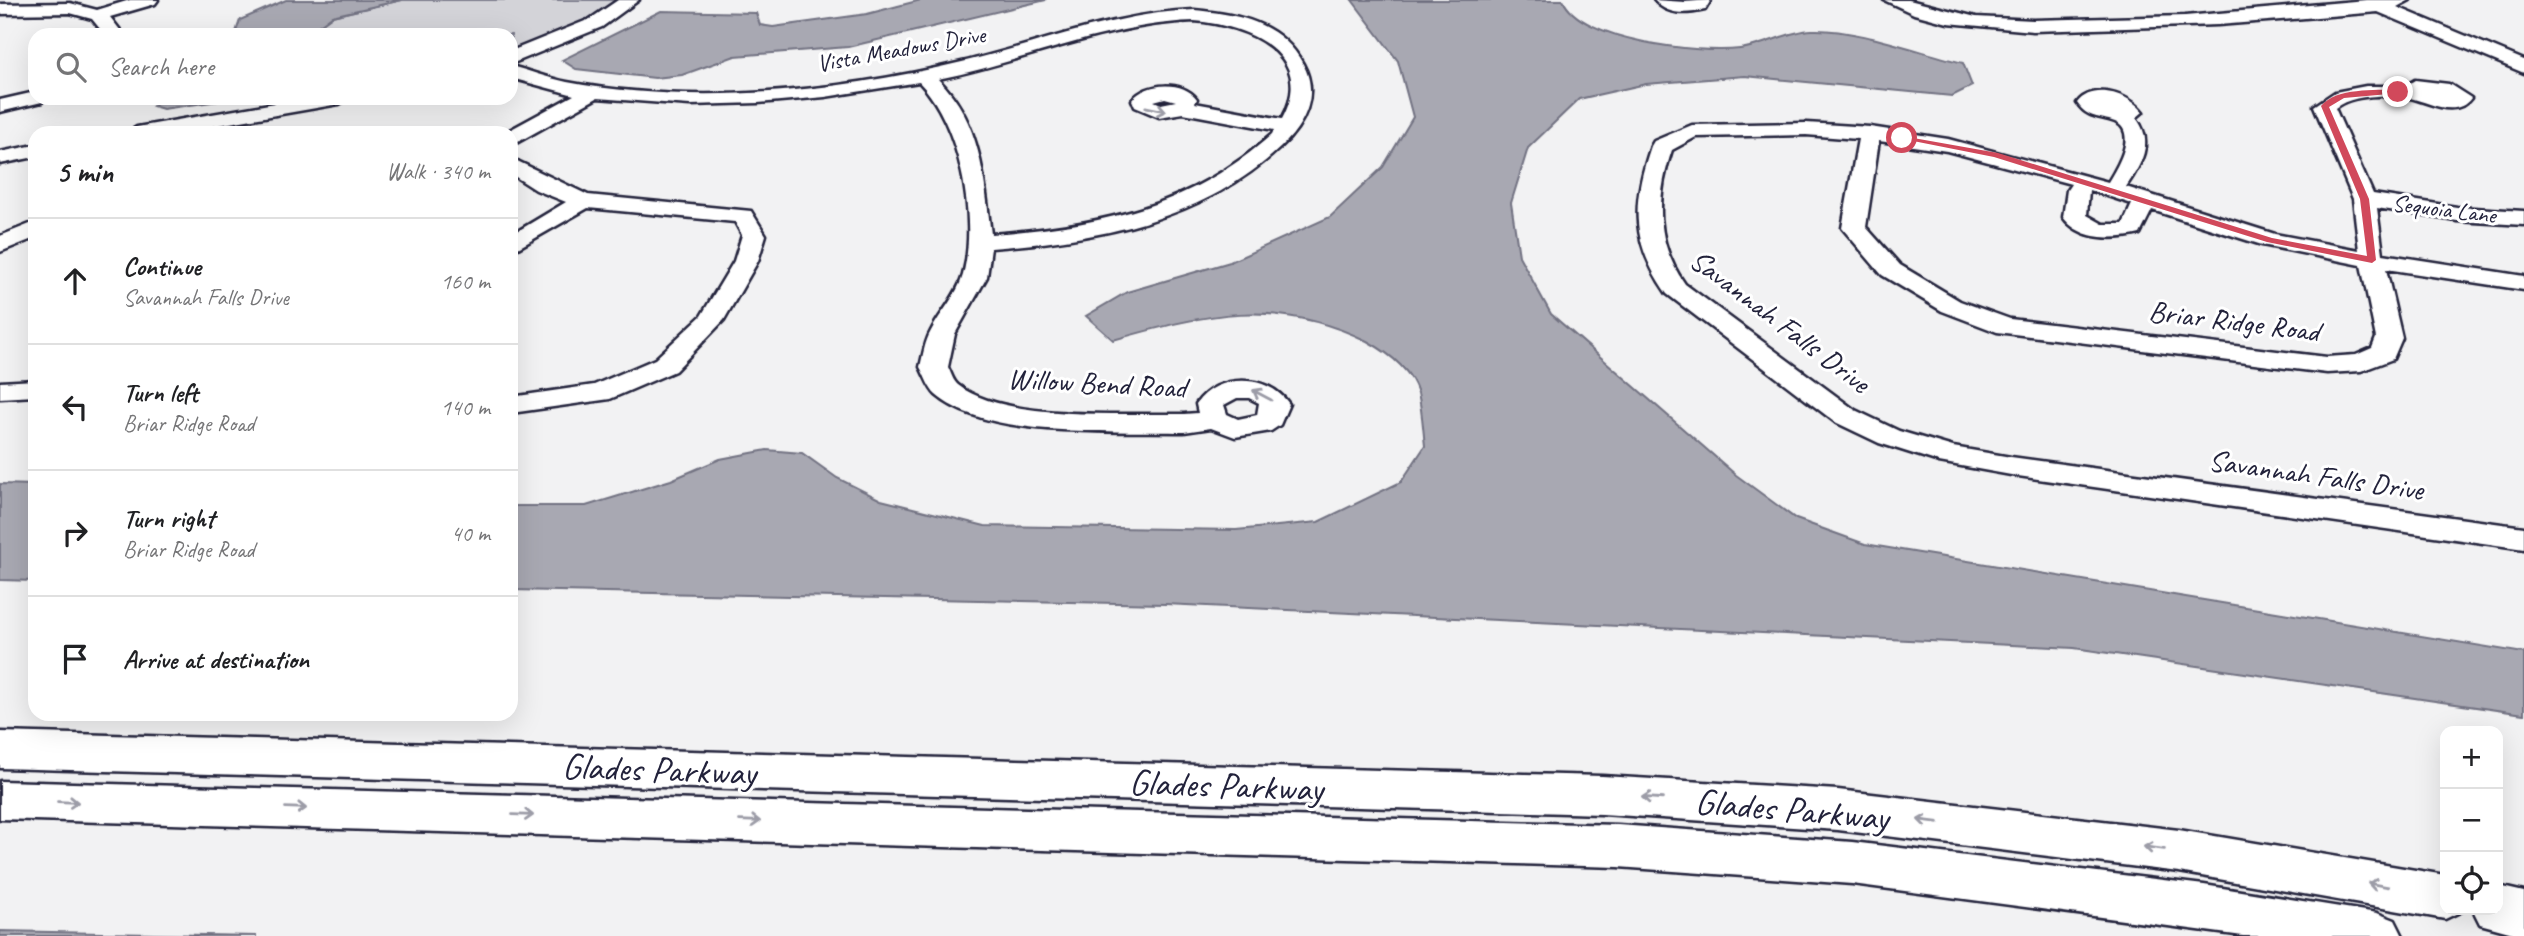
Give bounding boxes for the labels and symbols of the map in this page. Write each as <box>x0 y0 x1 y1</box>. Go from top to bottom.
street label: Vista Meadows Drive <box>814 19 990 79</box>
route end <box>2382 76 2413 107</box>
one-way arrow <box>1144 102 1167 116</box>
route start <box>1886 122 1917 153</box>
street label: Sequoia Lane <box>2391 188 2500 230</box>
street label: Savannah Falls Drive <box>1682 241 1880 403</box>
street label: Briar Ridge Road <box>2147 292 2326 351</box>
street label: Willow Bend Road <box>1007 359 1191 407</box>
one-way arrow <box>1252 388 1273 402</box>
street label: Savannah Falls Drive <box>2206 441 2428 509</box>
street label: Glades Parkway <box>561 742 760 796</box>
street label: Glades Parkway <box>1128 758 1327 812</box>
street label: Glades Parkway <box>1693 777 1894 841</box>
one-way arrow <box>1641 792 1664 805</box>
one-way arrow <box>56 795 79 809</box>
one-way arrow <box>284 802 307 815</box>
one-way arrow <box>511 808 534 822</box>
one-way arrow <box>1917 814 1940 827</box>
one-way arrow <box>739 815 762 828</box>
one-way arrow <box>2143 842 2165 855</box>
one-way arrow <box>2367 878 2390 891</box>

